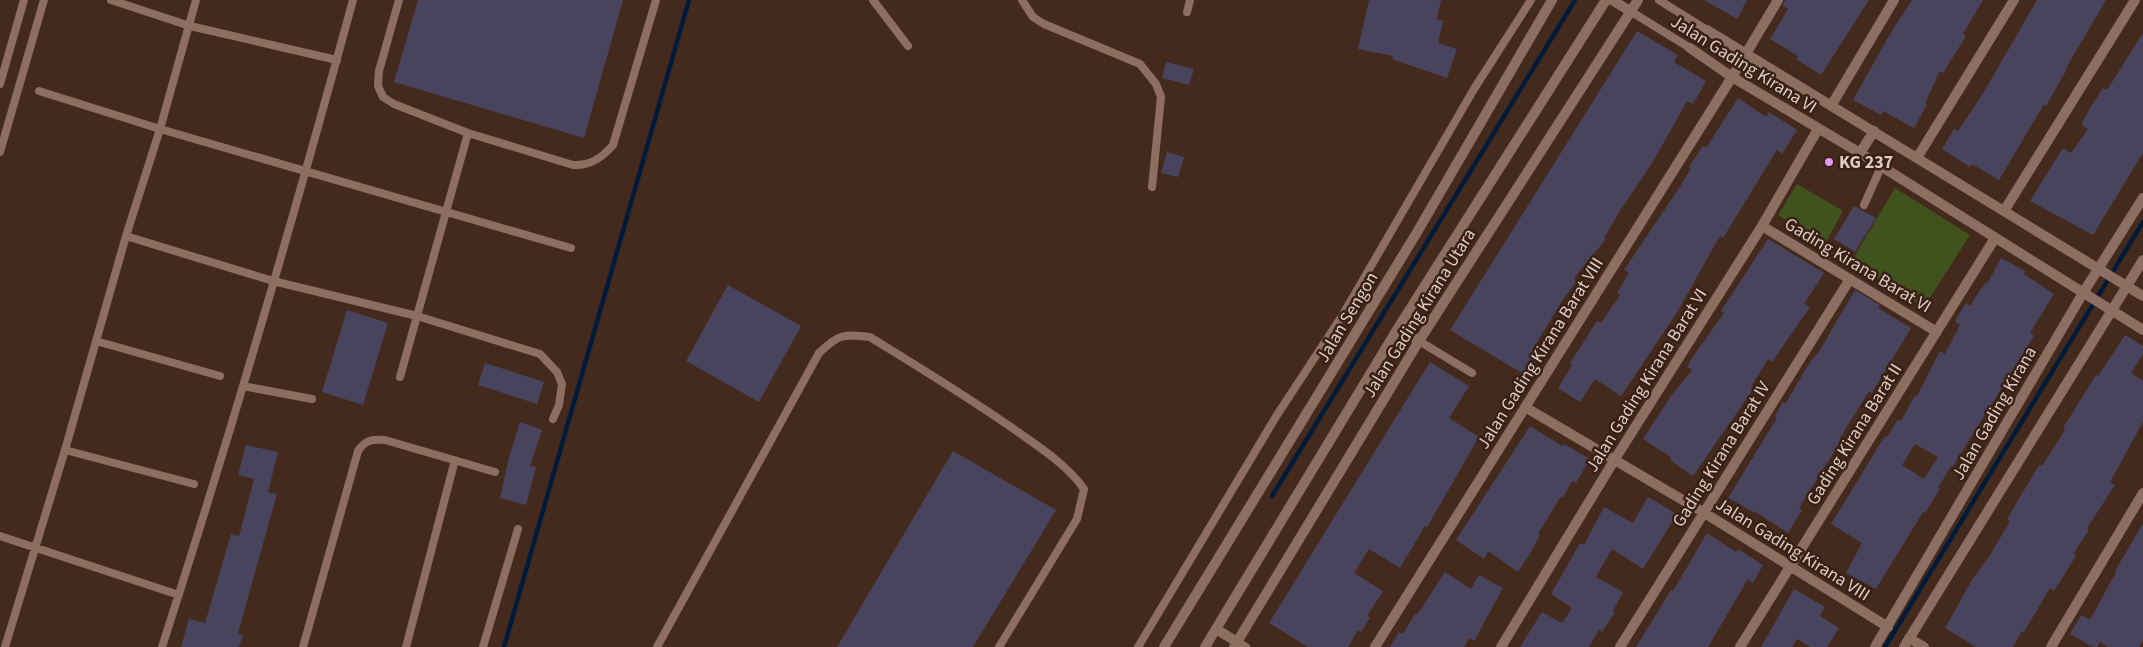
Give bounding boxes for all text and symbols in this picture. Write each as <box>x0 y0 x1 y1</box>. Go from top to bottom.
street label: Jalan Gading Kirana VI <box>1666 9 1822 120</box>
place label: KG 237 <box>1839 150 1893 175</box>
marker: KG 237 <box>1823 156 1835 168</box>
street label: Gading Kirana Barat VI <box>1780 212 1936 319</box>
street label: Jalan Gading Kirana Utara <box>1357 224 1482 403</box>
street label: Jalan Gading Kirana Barat VIII <box>1471 253 1610 454</box>
street label: Jalan Sengon <box>1311 267 1384 367</box>
street label: Jalan Gading Kirana Barat VI <box>1580 284 1713 477</box>
street label: Jalan Gading Kirana <box>1946 342 2043 485</box>
street label: Gading Kirana Barat II <box>1801 359 1908 510</box>
street label: Gading Kirana Barat IV <box>1666 376 1777 532</box>
street label: Jalan Gading Kirana VIII <box>1711 492 1875 607</box>

